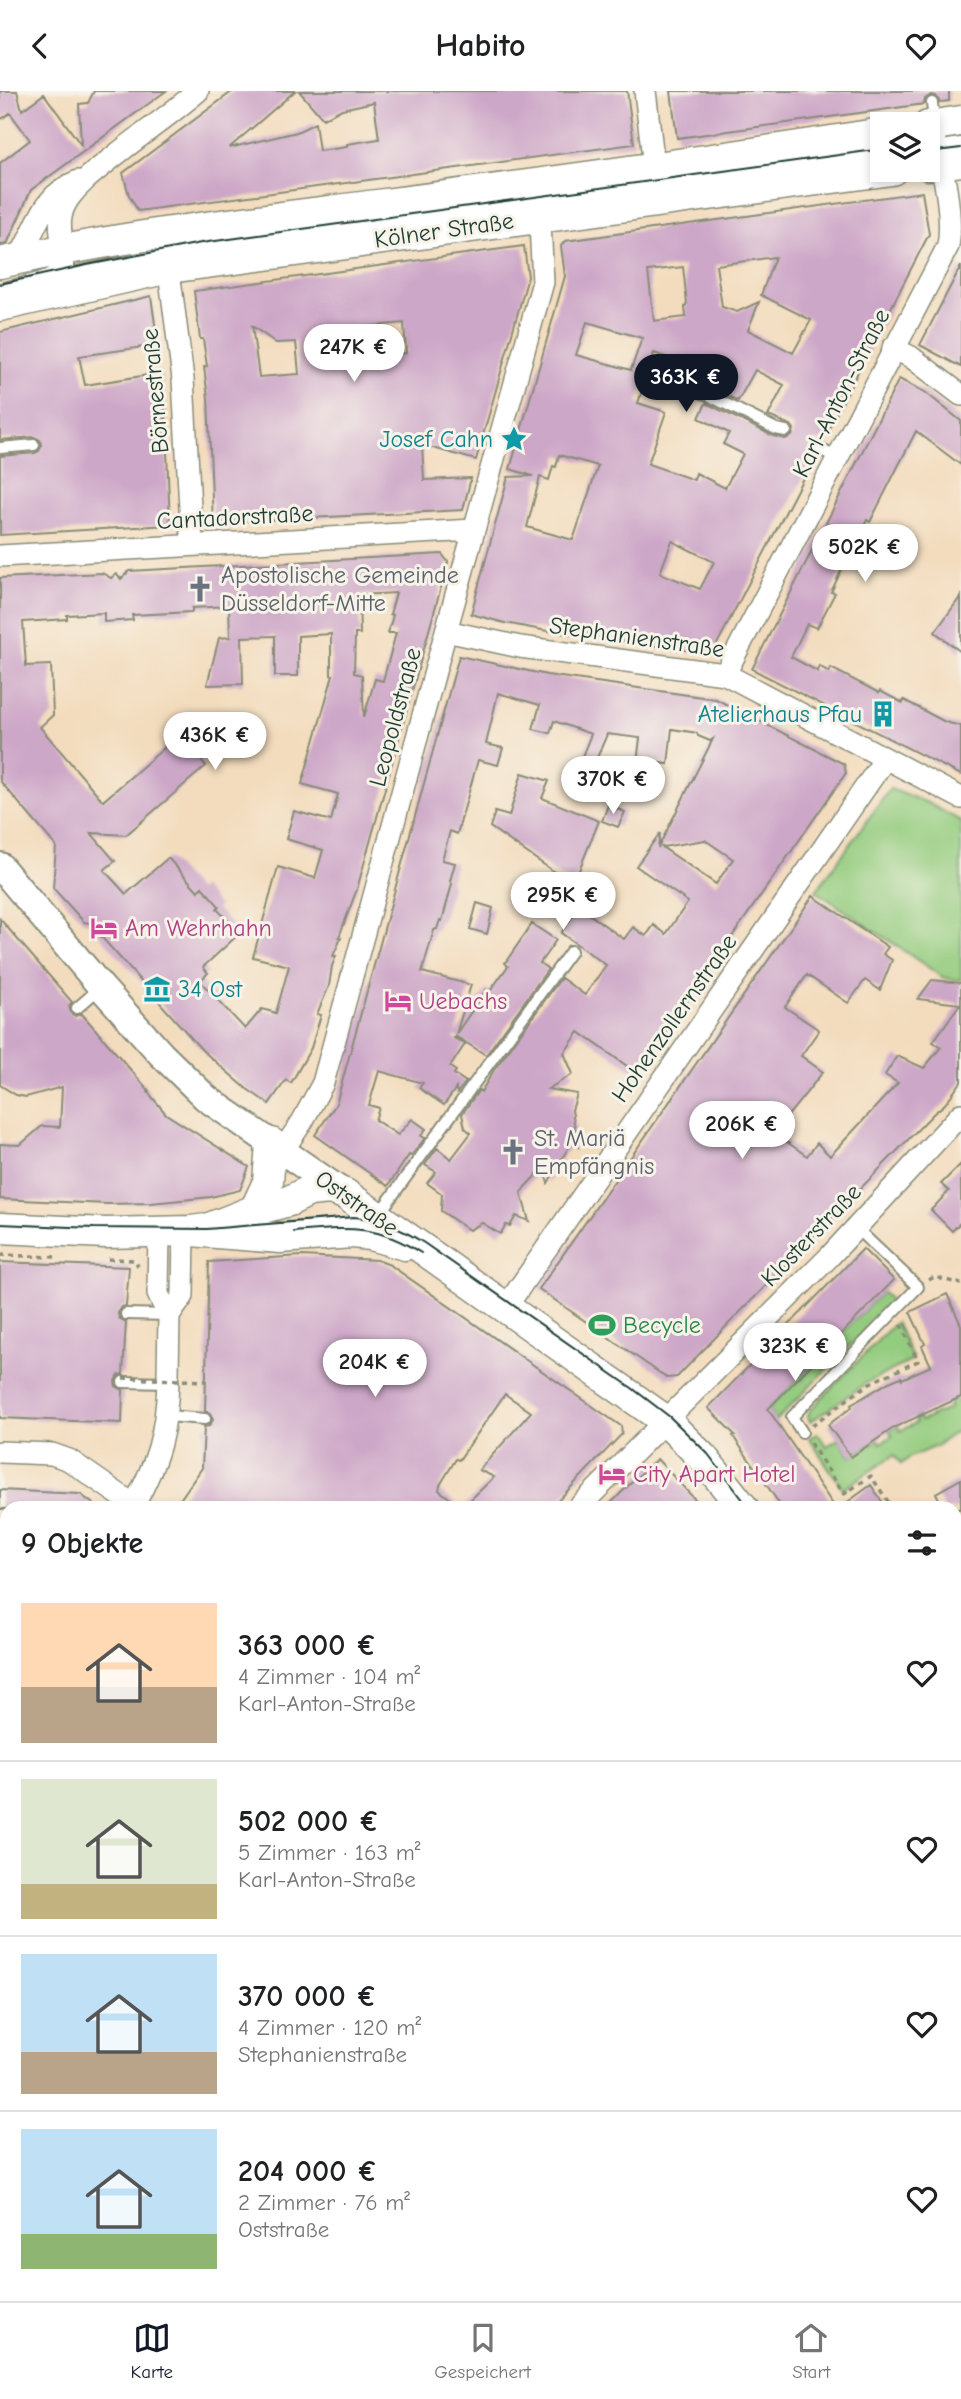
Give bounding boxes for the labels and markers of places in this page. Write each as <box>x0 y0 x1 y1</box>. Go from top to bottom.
pin: 247K € <box>297 324 411 384</box>
pin: 363K € <box>629 355 743 414</box>
place icon: Josef Cahn <box>499 424 529 454</box>
place label: Josef Cahn <box>380 425 493 453</box>
pin: 502K € <box>808 525 922 584</box>
place label: Apostolische Gemeinde Düsseldorf-Mitte <box>221 561 459 617</box>
church icon: Apostolische Gemeinde Düsseldorf-Mitte <box>185 574 215 604</box>
building icon: Atelierhaus Pfau <box>868 699 898 729</box>
place label: Atelierhaus Pfau <box>698 700 862 728</box>
pin: 436K € <box>158 713 272 772</box>
pin: 370K € <box>556 757 670 816</box>
pin: 295K € <box>506 873 620 932</box>
hotel icon: Am Wehrhahn <box>89 913 119 943</box>
place label: Am Wehrhahn <box>125 914 272 942</box>
museum icon: 34 Ost <box>142 974 172 1004</box>
place label: 34 Ost <box>178 975 243 1003</box>
hotel icon: Uebachs <box>383 986 413 1016</box>
place label: Uebachs <box>419 987 507 1015</box>
pin: 206K € <box>685 1101 799 1161</box>
place label: St. Mariä Empfängnis <box>534 1124 654 1180</box>
church icon: St. Mariä Empfängnis <box>498 1137 528 1167</box>
sports icon: Becycle <box>587 1310 617 1340</box>
place label: Becycle <box>623 1311 701 1339</box>
pin: 323K € <box>738 1323 852 1383</box>
pin: 204K € <box>318 1339 432 1399</box>
hotel icon: City Apart Hotel <box>597 1459 627 1489</box>
place label: City Apart Hotel <box>633 1460 796 1488</box>

